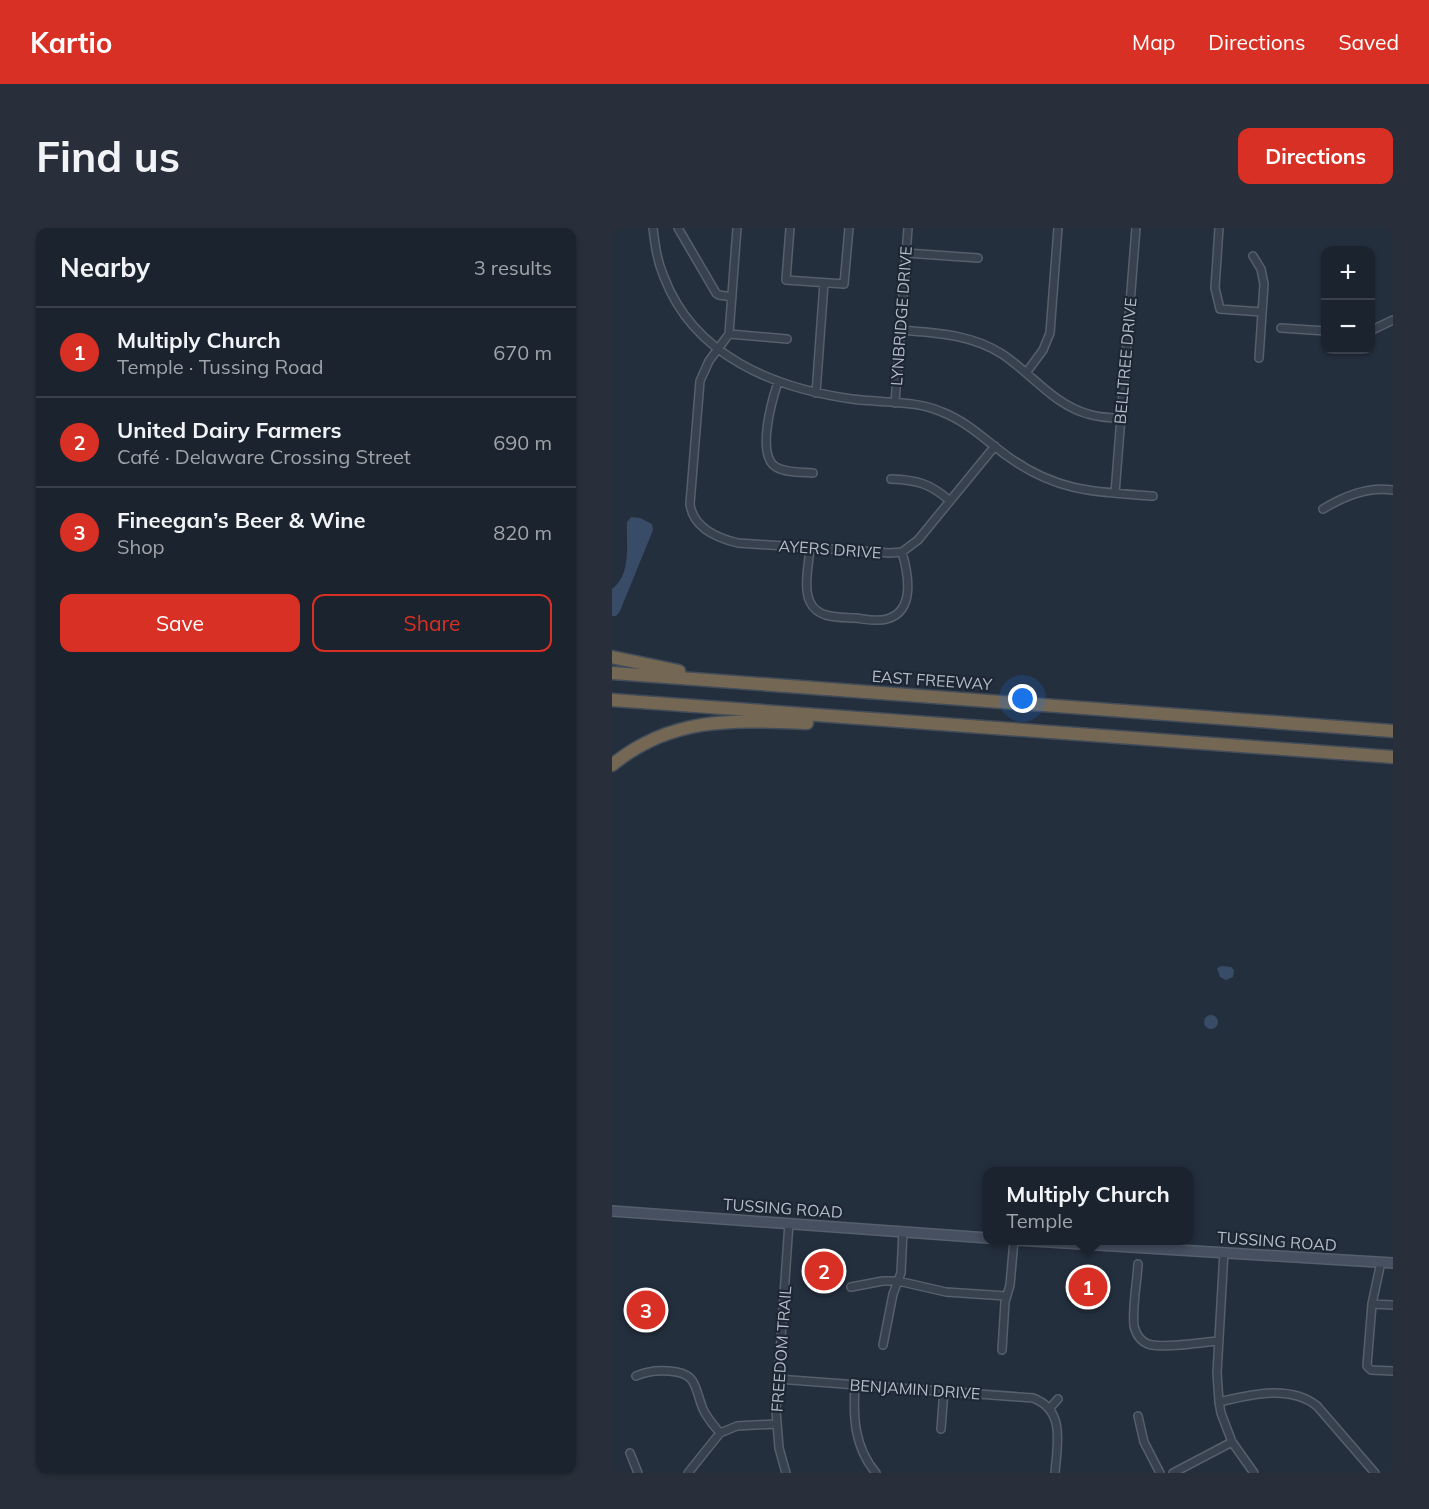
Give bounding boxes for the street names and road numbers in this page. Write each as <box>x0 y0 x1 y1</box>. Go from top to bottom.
street label: LYNBRIDGE DRIVE <box>886 246 916 386</box>
street label: BELLTREE DRIVE <box>1109 297 1141 425</box>
street label: AYERS DRIVE <box>778 535 882 563</box>
street label: EAST FREEWAY <box>871 666 993 694</box>
street label: TUSSING ROAD <box>722 1194 844 1222</box>
street label: TUSSING ROAD <box>1216 1227 1338 1255</box>
street label: FREEDOM TRAIL <box>767 1285 795 1413</box>
street label: BENJAMIN DRIVE <box>849 1374 981 1404</box>

